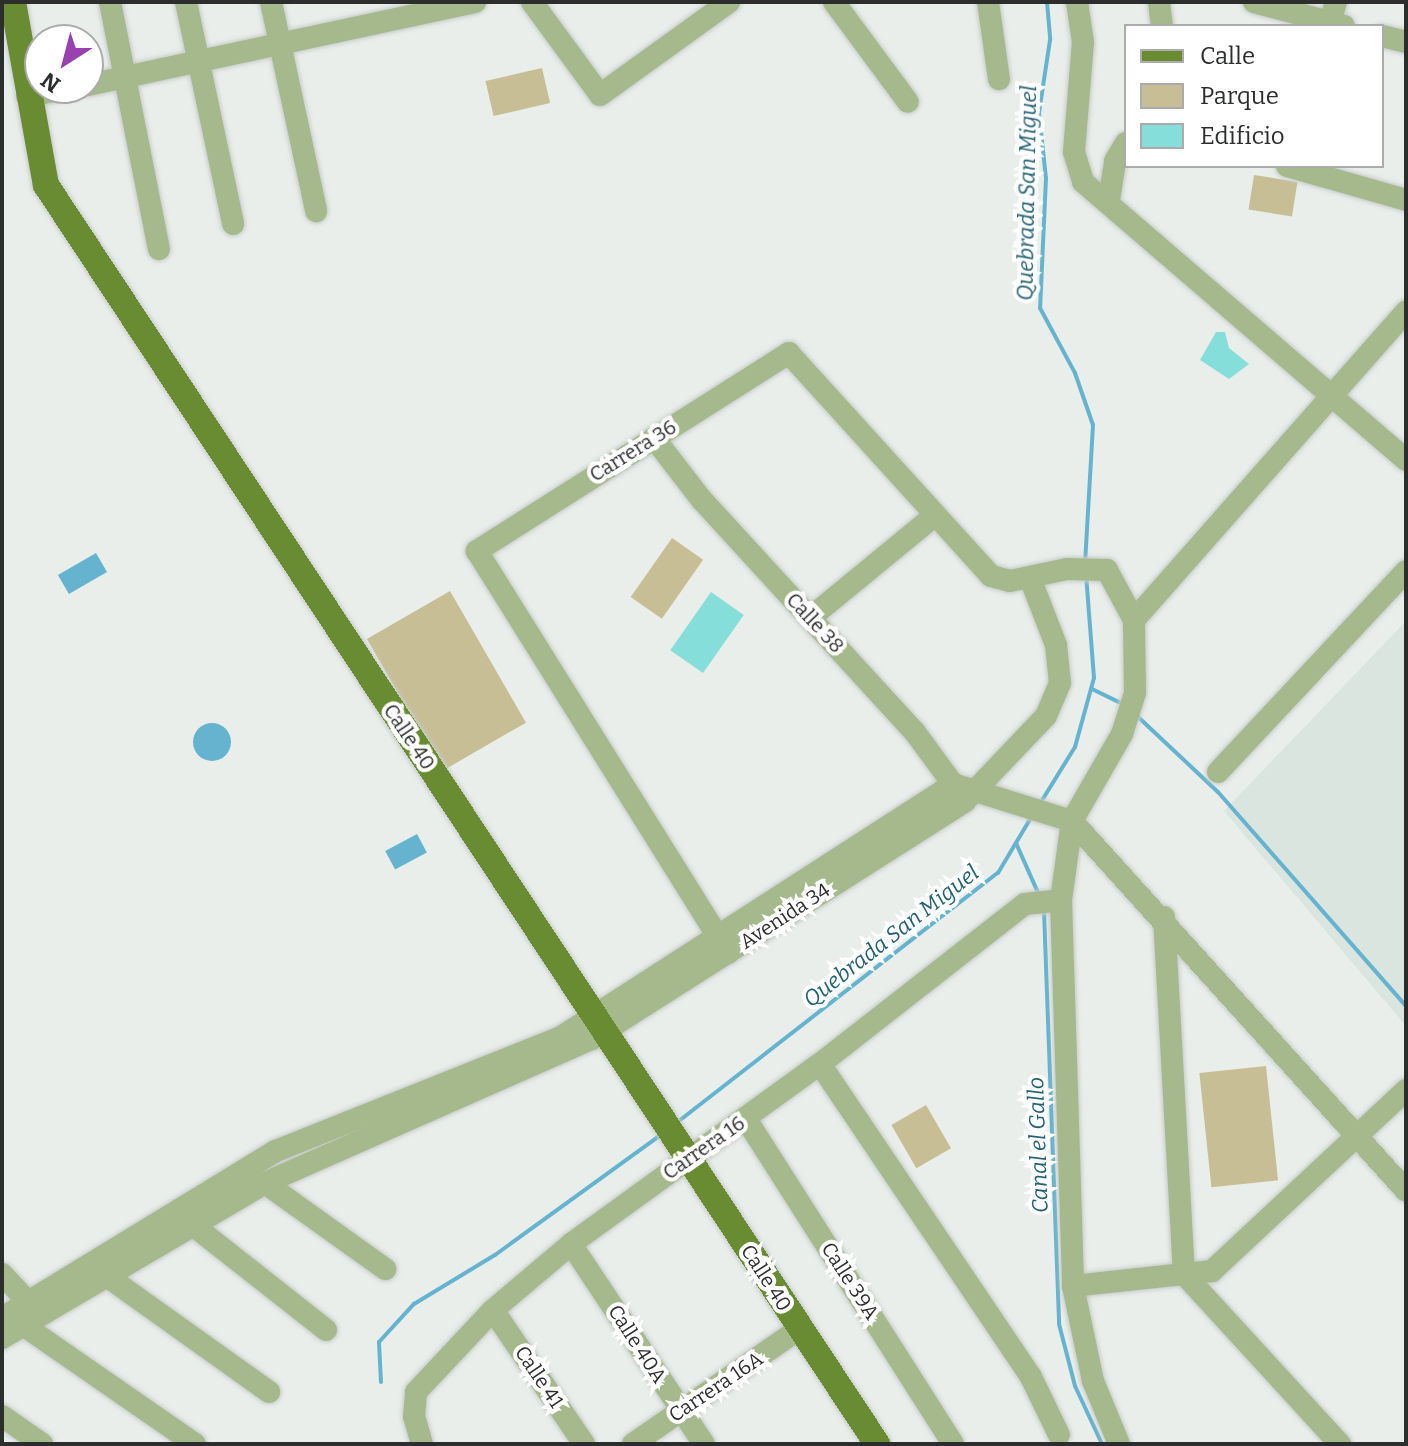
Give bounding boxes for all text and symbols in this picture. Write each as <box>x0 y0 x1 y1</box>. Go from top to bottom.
north arrow <box>24 24 104 104</box>
legend <box>1124 24 1384 168</box>
text: Calle <box>1200 42 1255 70</box>
text: N <box>36 66 66 98</box>
text: Parque <box>1200 82 1279 110</box>
water label: Quebrada San Miguel <box>1012 85 1042 301</box>
text: Edificio <box>1200 122 1285 150</box>
street label: Carrera 36 <box>585 415 681 487</box>
street label: Calle 38 <box>781 588 849 658</box>
street label: Calle 40 <box>378 699 440 775</box>
water label: Quebrada San Miguel <box>798 859 984 1013</box>
street label: Avenida 34 <box>735 878 835 954</box>
water label: Canal el Gallo <box>1022 1076 1054 1214</box>
street label: Carrera 16 <box>658 1111 750 1185</box>
street label: Calle 39A <box>816 1238 884 1324</box>
street label: Calle 40 <box>736 1240 796 1316</box>
street label: Calle 40A <box>603 1300 671 1388</box>
street label: Calle 41 <box>510 1341 568 1413</box>
street label: Carrera 16A <box>664 1347 768 1427</box>

